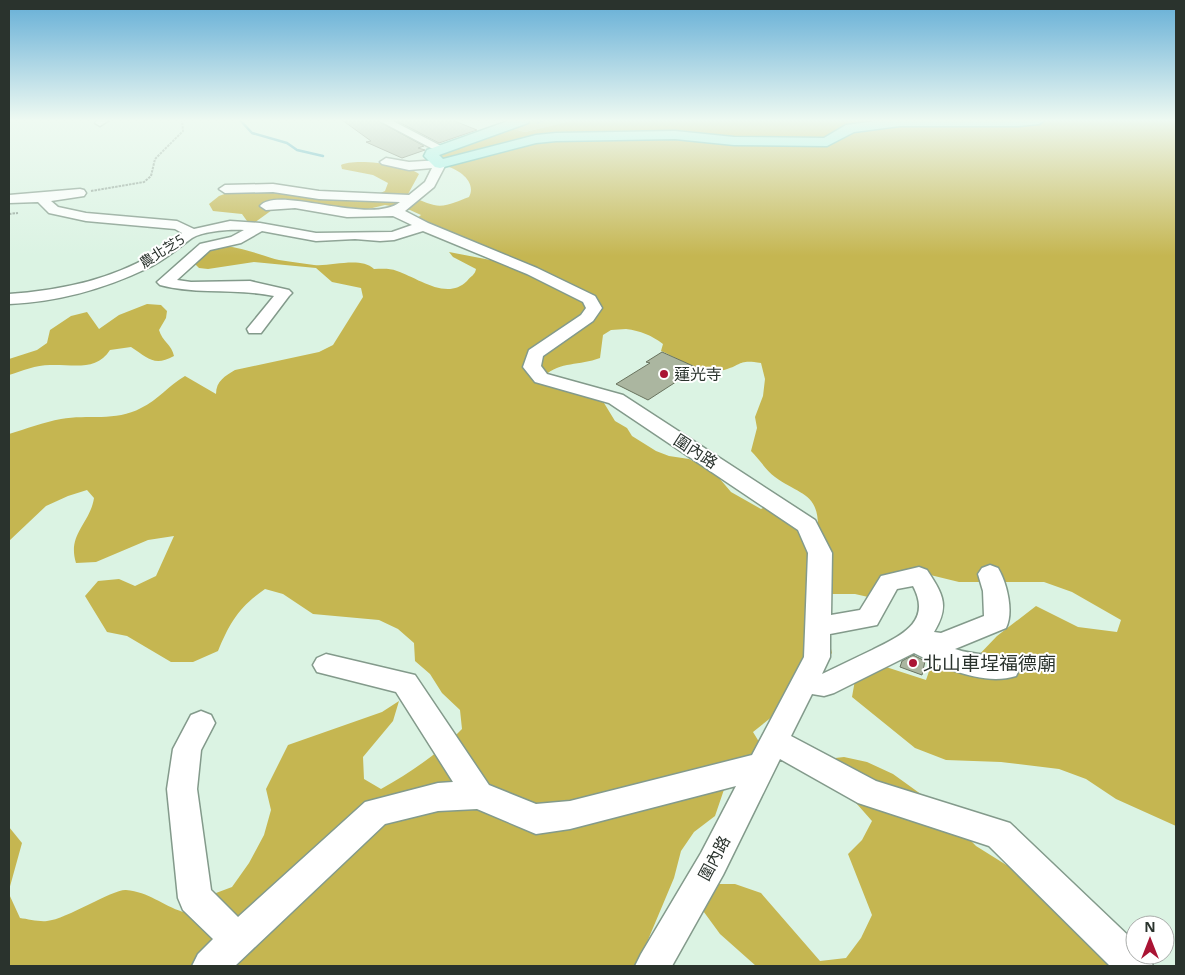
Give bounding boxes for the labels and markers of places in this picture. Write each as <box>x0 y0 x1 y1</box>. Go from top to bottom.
place label: 蓮光寺 <box>674 363 722 385</box>
marker: 蓮光寺 <box>658 368 670 380</box>
place label: 北山車埕福德廟 <box>923 650 1056 676</box>
marker: 北山車埕福德廟 <box>907 657 919 669</box>

